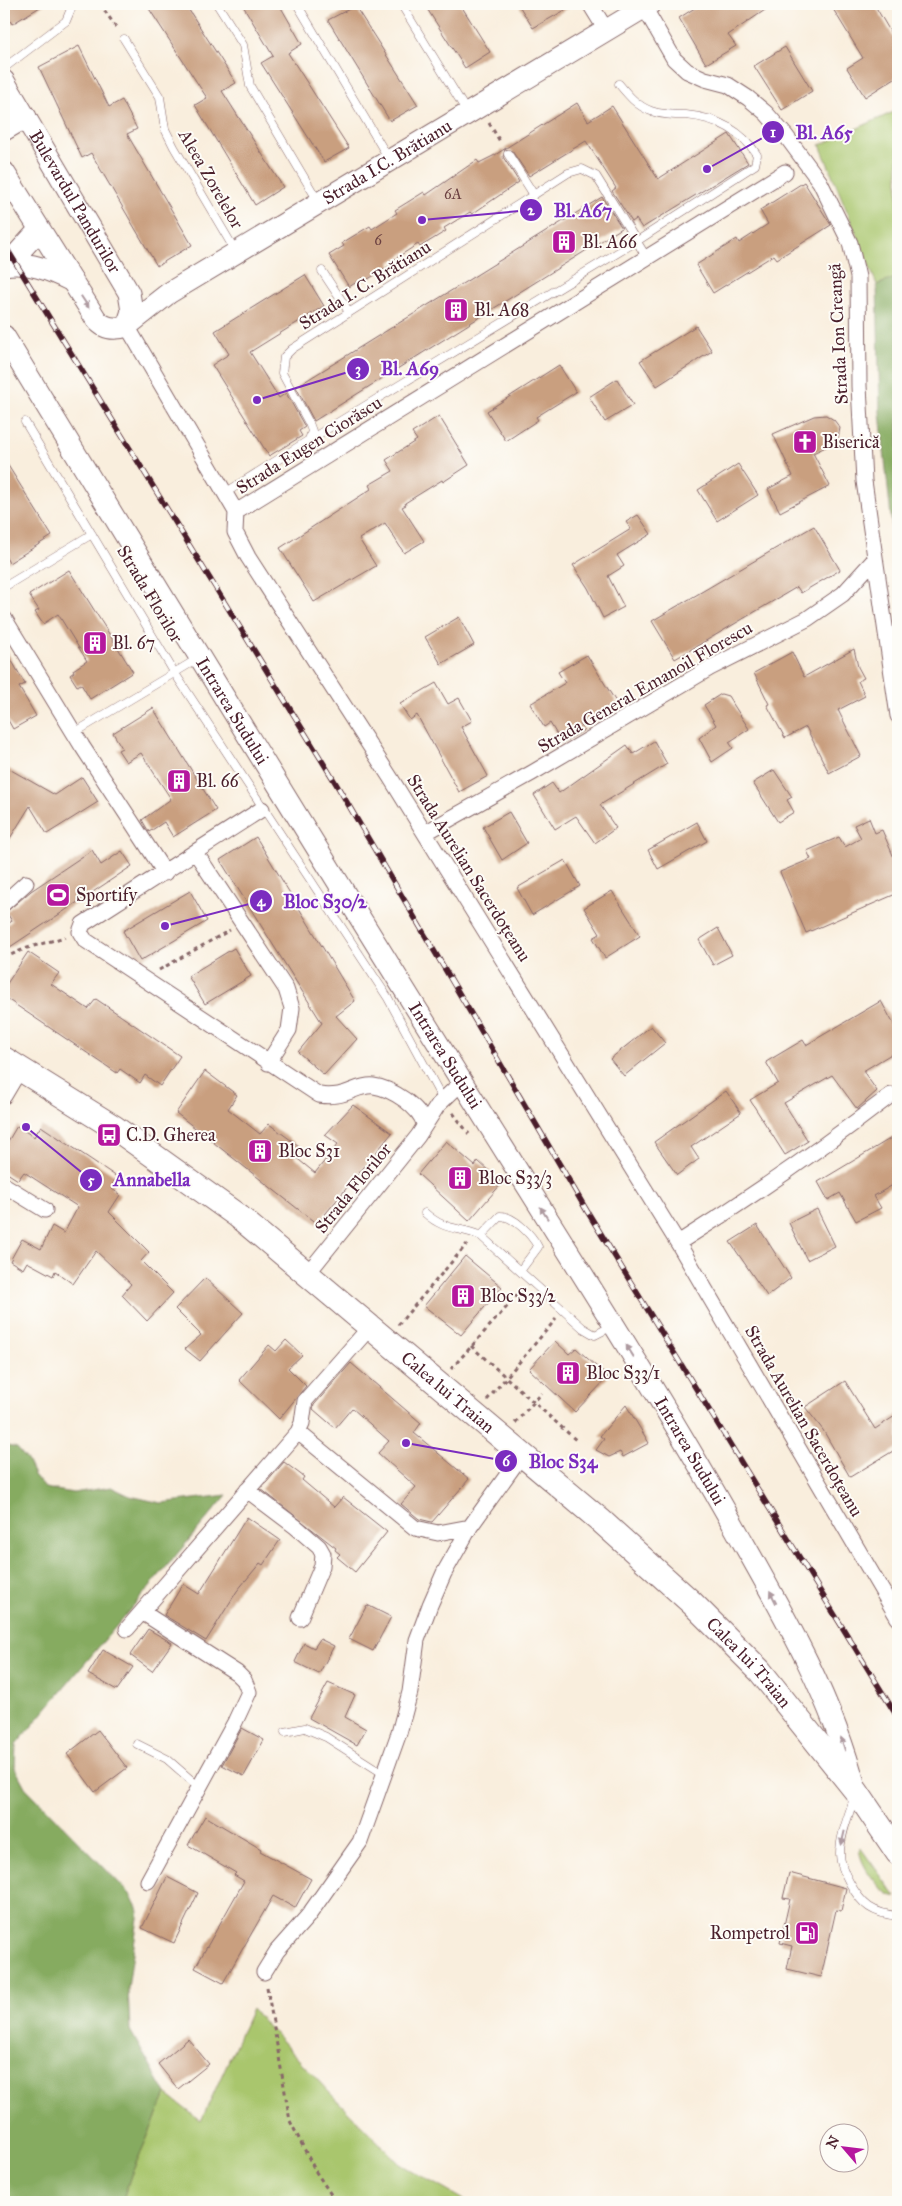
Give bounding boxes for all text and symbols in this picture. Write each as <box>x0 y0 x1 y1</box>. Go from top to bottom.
street label: Strada I.C. Brătianu <box>319 114 456 209</box>
callout: Bl. A65 <box>761 115 863 149</box>
text: Bl. A65 <box>795 121 853 144</box>
text: 1 <box>770 123 776 141</box>
street label: Aleea Zorelelor <box>173 125 248 233</box>
street label: Bulevardul Pandurilor <box>24 126 126 277</box>
house number: 6A <box>444 185 462 203</box>
callout: Bl. A67 <box>518 193 622 227</box>
text: Bl. A67 <box>554 199 612 222</box>
text: 2 <box>527 201 535 219</box>
building icon: Bl. A66 <box>551 229 577 255</box>
house number: 6 <box>374 231 383 249</box>
place label: Bl. A66 <box>582 231 638 253</box>
street label: Strada I. C. Brătianu <box>295 235 435 334</box>
street label: Strada Ion Creangă <box>823 262 854 405</box>
one-way arrow <box>81 296 90 309</box>
building icon: Bl. A68 <box>443 297 469 323</box>
place label: Bl. A68 <box>474 299 529 321</box>
callout: Bl. A69 <box>346 352 449 386</box>
text: Bl. A69 <box>381 357 439 381</box>
text: 3 <box>355 360 361 379</box>
street label: Strada Eugen Ciorăscu <box>232 391 387 500</box>
church icon: Biserică <box>792 429 818 455</box>
place label: Biserică <box>822 431 880 453</box>
street label: Strada Florilor <box>112 541 188 647</box>
street label: Strada General Emanoil Florescu <box>534 616 757 758</box>
building icon: Bl. 67 <box>82 630 108 656</box>
place label: Bl. 67 <box>112 632 155 654</box>
street label: Intrarea Sudului <box>191 653 274 769</box>
building icon: Bl. 66 <box>166 768 192 794</box>
place label: Bl. 66 <box>196 770 240 792</box>
street label: Strada Aurelian Sacerdoțeanu <box>402 770 536 966</box>
sports icon: Sportify <box>45 882 71 908</box>
place label: Sportify <box>76 884 138 906</box>
callout: Bloc S30/2 <box>249 884 377 918</box>
text: Bloc S30/2 <box>283 890 367 914</box>
text: 4 <box>257 892 266 911</box>
street label: Intrarea Sudului <box>404 998 487 1113</box>
bus stop icon: C.D. Gherea <box>96 1122 122 1148</box>
place label: C.D. Gherea <box>126 1124 216 1146</box>
building icon: Bloc S31 <box>247 1138 273 1164</box>
street label: Strada Florilor <box>310 1138 396 1238</box>
place label: Bloc S31 <box>278 1140 340 1162</box>
callout: Annabella <box>79 1163 201 1197</box>
building icon: Bloc S33/3 <box>447 1165 473 1191</box>
place label: Bloc S33/3 <box>478 1167 552 1189</box>
text: Annabella <box>112 1168 191 1191</box>
text: 5 <box>88 1171 95 1189</box>
one-way arrow <box>540 1207 549 1220</box>
building icon: Bloc S33/2 <box>450 1283 476 1309</box>
place label: Bloc S33/2 <box>480 1285 556 1307</box>
street label: Strada Aurelian Sacerdoțeanu <box>740 1322 868 1521</box>
one-way arrow <box>625 1345 635 1358</box>
street label: Calea lui Traian <box>397 1347 499 1438</box>
building icon: Bloc S33/1 <box>555 1360 581 1386</box>
place label: Bloc S33/1 <box>586 1362 660 1384</box>
street label: Intrarea Sudului <box>650 1393 730 1509</box>
callout: Bloc S34 <box>493 1444 607 1478</box>
text: Bloc S34 <box>529 1450 599 1474</box>
text: 6 <box>502 1452 511 1470</box>
one-way arrow <box>769 1590 777 1605</box>
street label: Calea lui Traian <box>702 1613 796 1712</box>
one-way arrow <box>839 1736 847 1751</box>
one-way arrow <box>839 1830 847 1845</box>
fuel station icon: Rompetrol <box>794 1920 820 1946</box>
place label: Rompetrol <box>710 1922 790 1944</box>
north arrow <box>820 2124 870 2174</box>
text: N <box>823 2133 843 2151</box>

